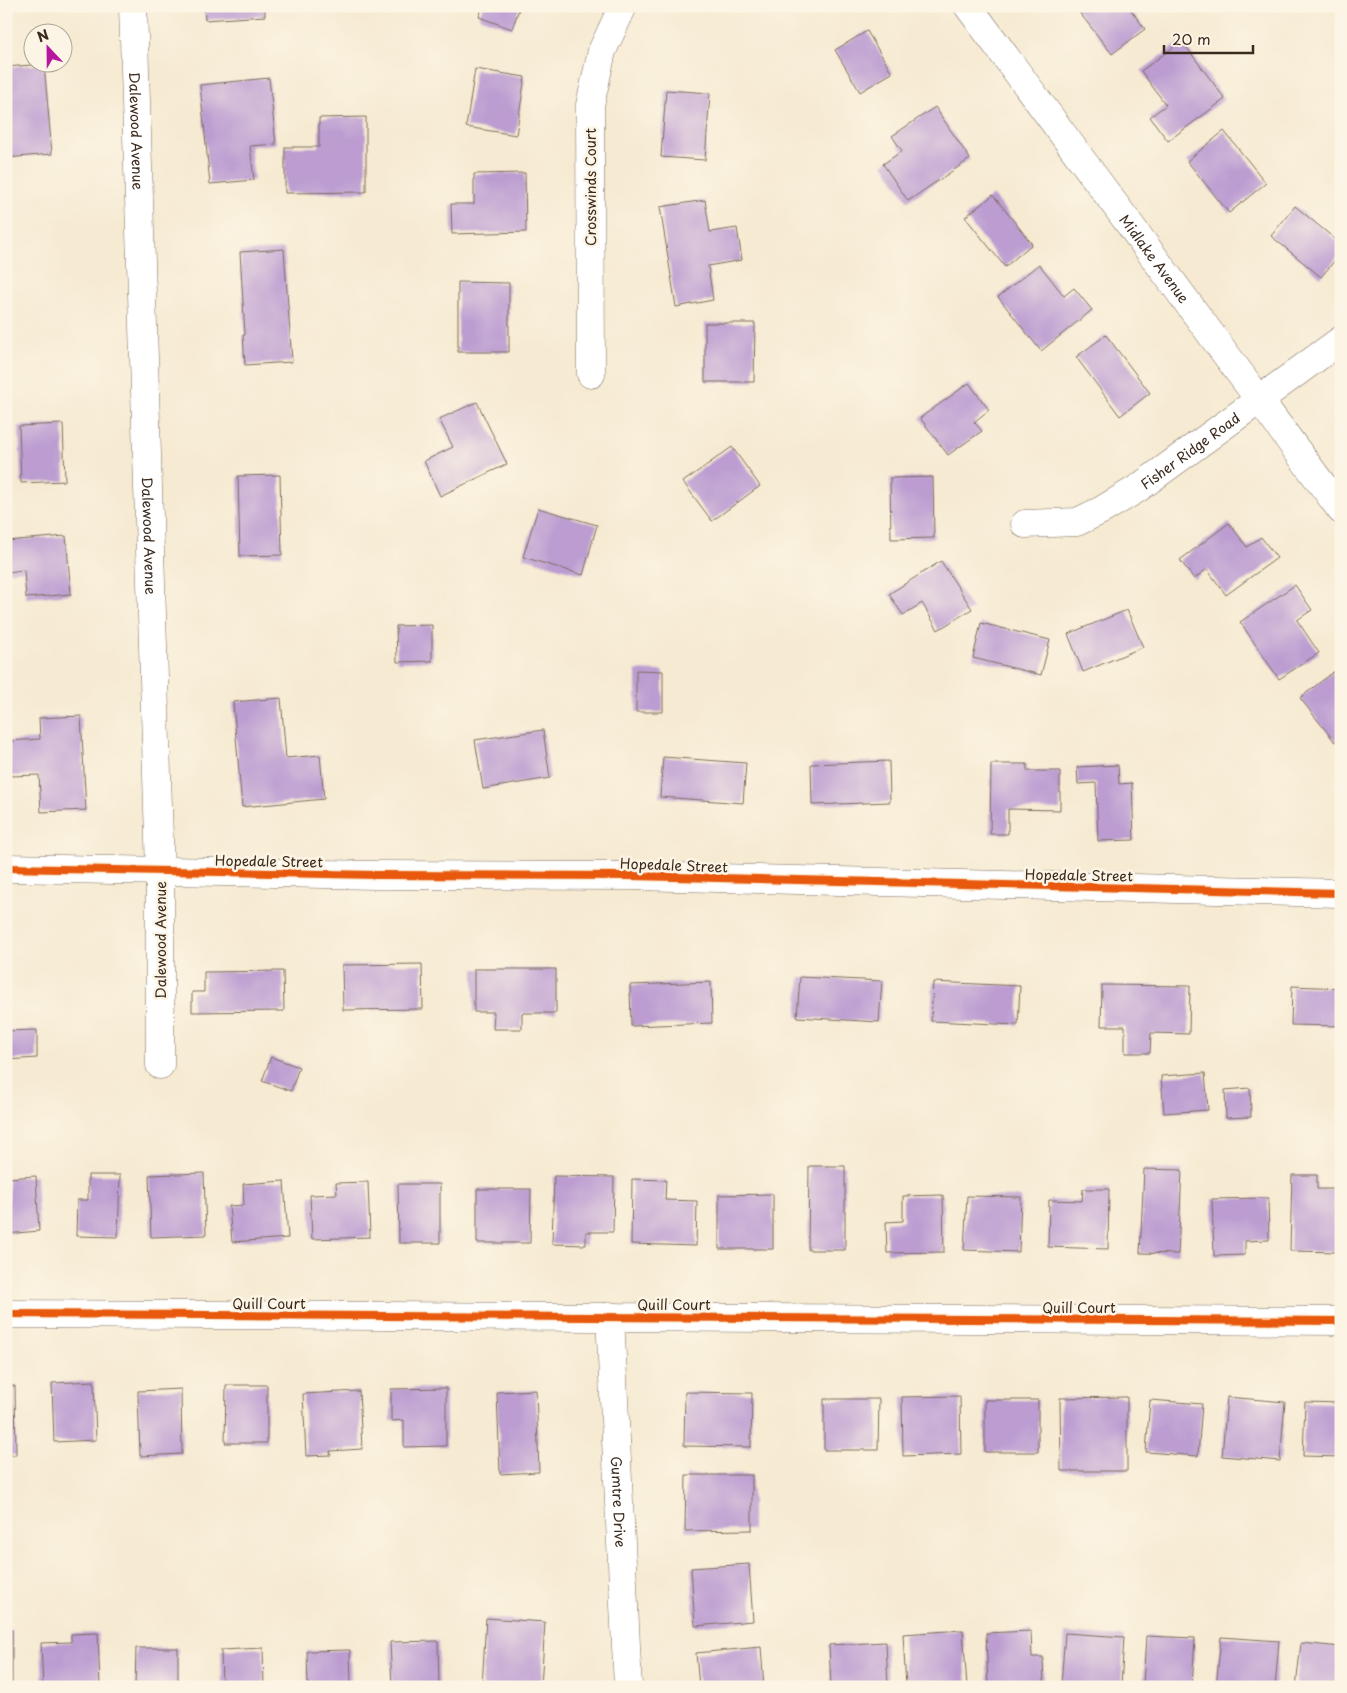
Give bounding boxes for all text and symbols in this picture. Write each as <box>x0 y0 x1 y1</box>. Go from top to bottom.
north arrow <box>22 22 72 72</box>
scale bar <box>1164 22 1253 54</box>
text: N <box>34 24 52 47</box>
text: 20 m <box>1172 27 1211 50</box>
street label: Dalewood Avenue <box>125 72 149 191</box>
street label: Crosswinds Court <box>580 128 601 246</box>
street label: Midlake Avenue <box>1115 210 1195 307</box>
street label: Fisher Ridge Road <box>1136 407 1244 494</box>
street label: Dalewood Avenue <box>137 476 162 595</box>
street label: Hopedale Street <box>215 850 324 872</box>
street label: Hopedale Street <box>620 853 729 877</box>
street label: Hopedale Street <box>1025 864 1134 886</box>
street label: Dalewood Avenue <box>150 881 171 999</box>
street label: Quill Court <box>232 1293 306 1314</box>
street label: Quill Court <box>637 1294 711 1315</box>
street label: Quill Court <box>1042 1297 1116 1318</box>
street label: Gumtre Drive <box>606 1456 632 1548</box>

